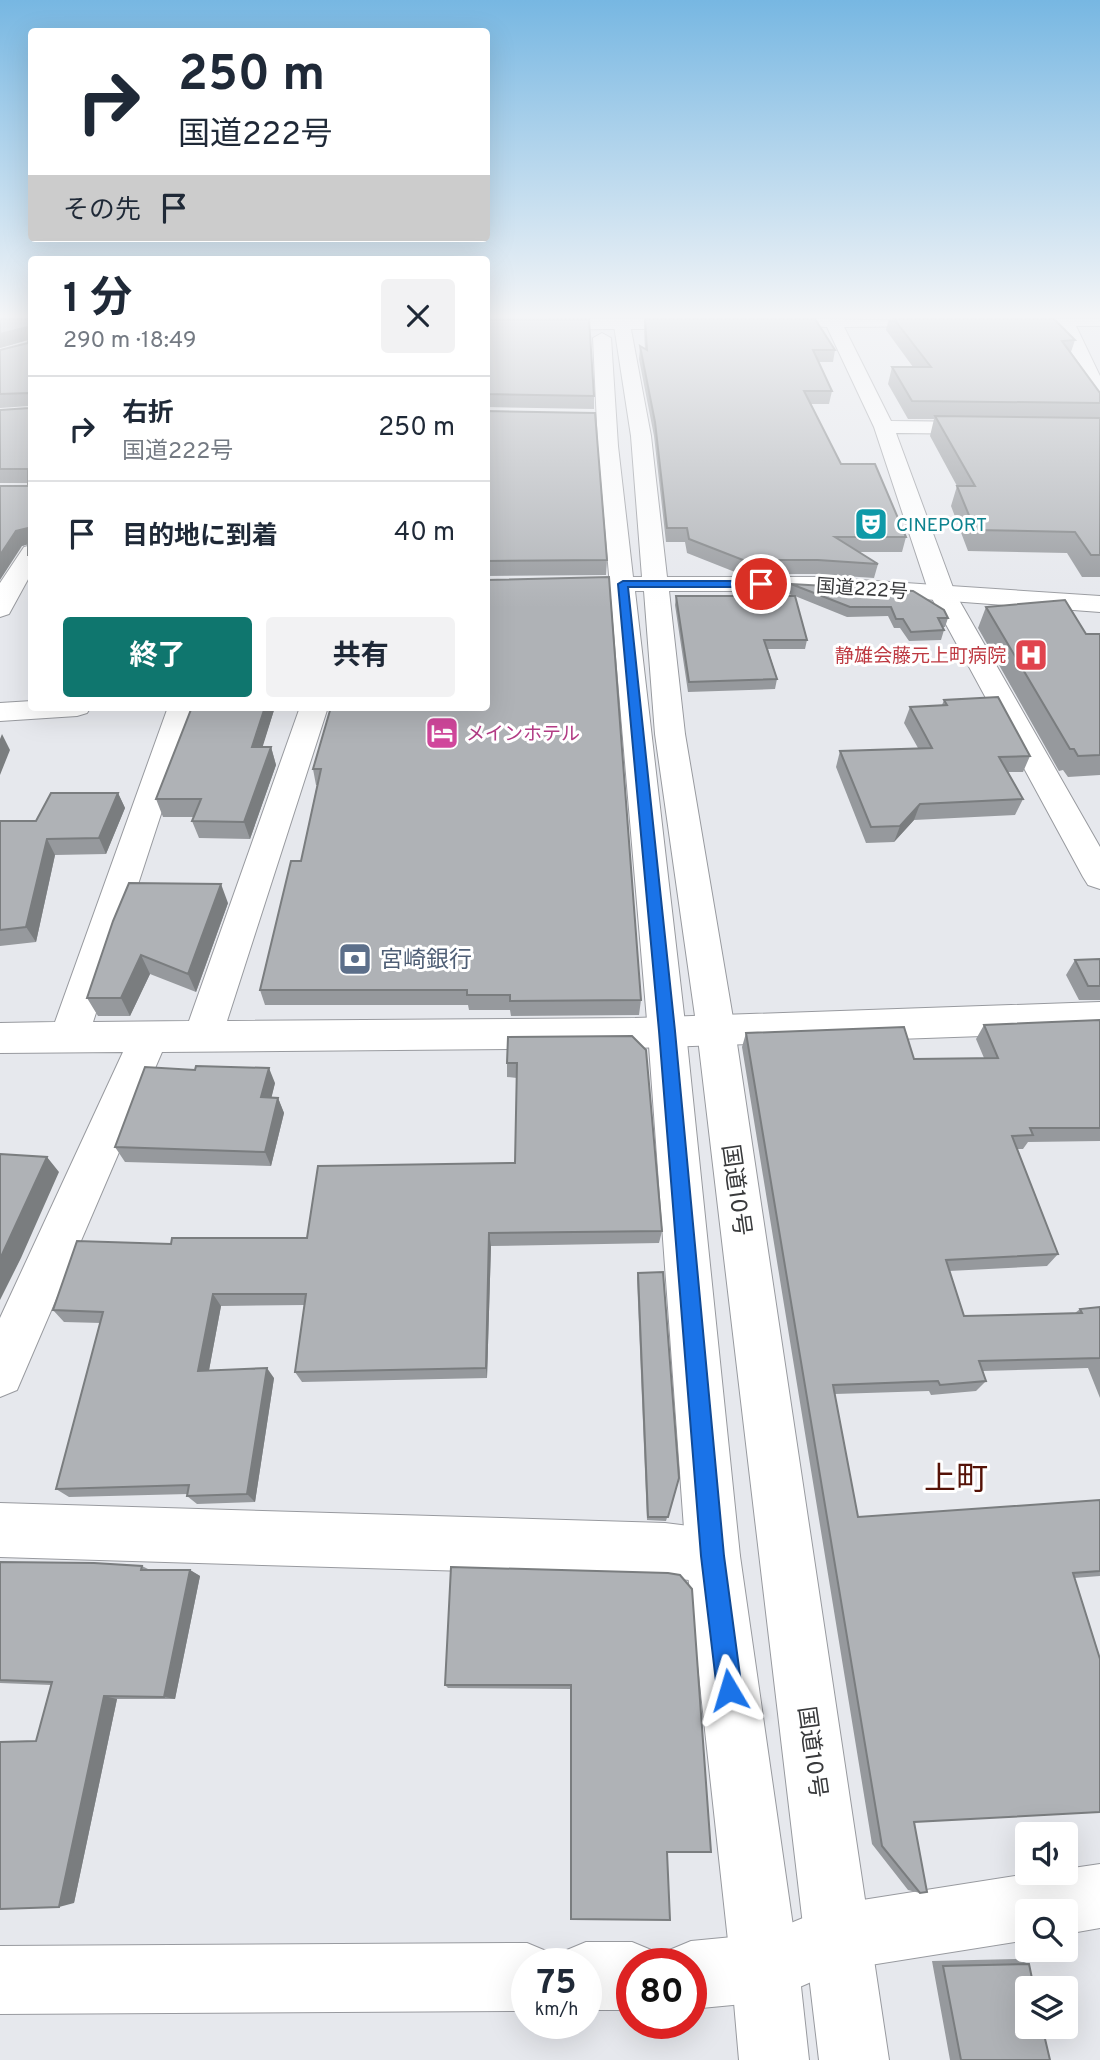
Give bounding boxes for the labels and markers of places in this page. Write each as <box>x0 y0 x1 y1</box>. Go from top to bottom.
theatre icon: CINEPORT <box>852 505 890 543</box>
place label: CINEPORT <box>896 514 987 538</box>
pin <box>731 554 791 614</box>
hospital icon: 静雄会藤元上町病院 <box>1012 636 1050 674</box>
place label: 静雄会藤元上町病院 <box>835 645 1006 669</box>
hotel icon: メインホテル <box>423 714 461 752</box>
place label: メインホテル <box>466 723 580 747</box>
bank icon: 宮崎銀行 <box>336 940 374 978</box>
place label: 宮崎銀行 <box>380 947 472 976</box>

